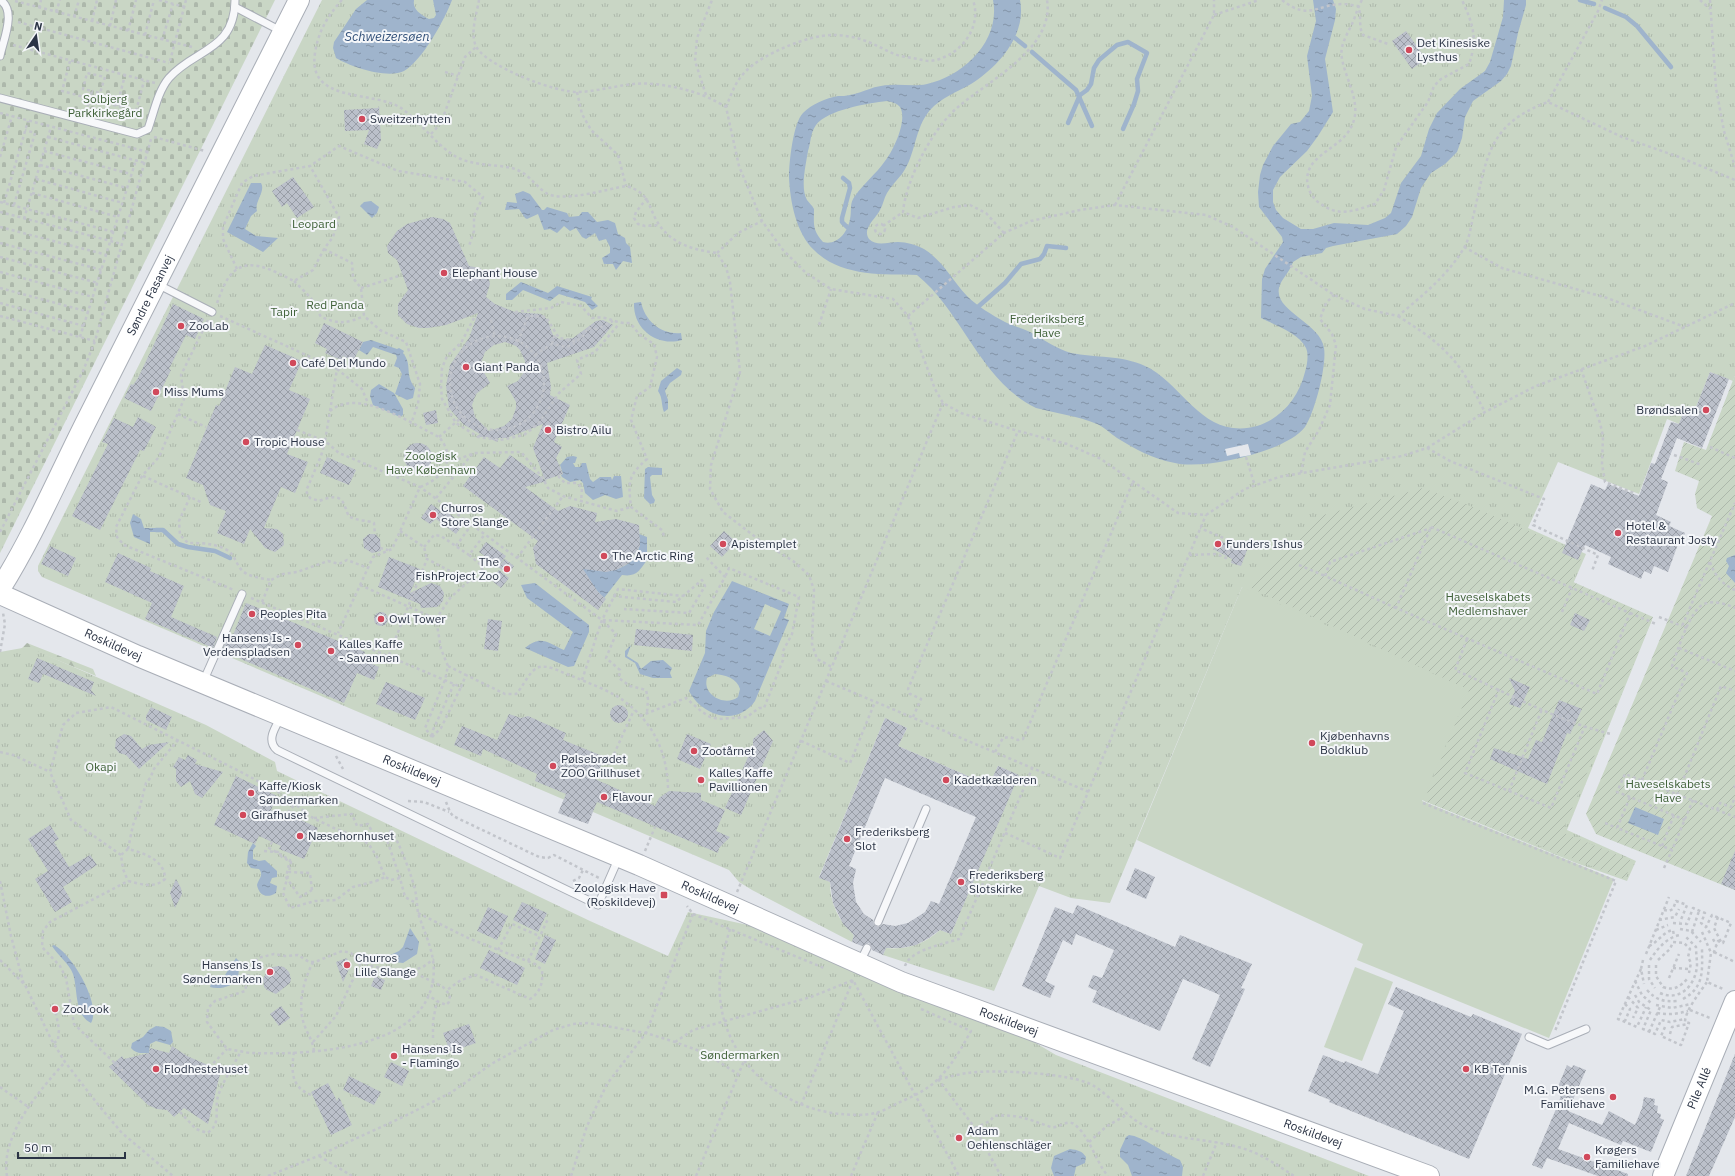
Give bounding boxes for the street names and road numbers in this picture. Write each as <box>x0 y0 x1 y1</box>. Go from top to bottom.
street label: Søndre Fasanvej <box>123 252 176 338</box>
street label: Roskildevej <box>82 625 144 664</box>
street label: Roskildevej <box>381 751 443 789</box>
street label: Roskildevej <box>679 877 741 916</box>
street label: Roskildevej <box>978 1004 1041 1039</box>
street label: Pile Allé <box>1683 1064 1714 1111</box>
street label: Roskildevej <box>1282 1115 1345 1151</box>

